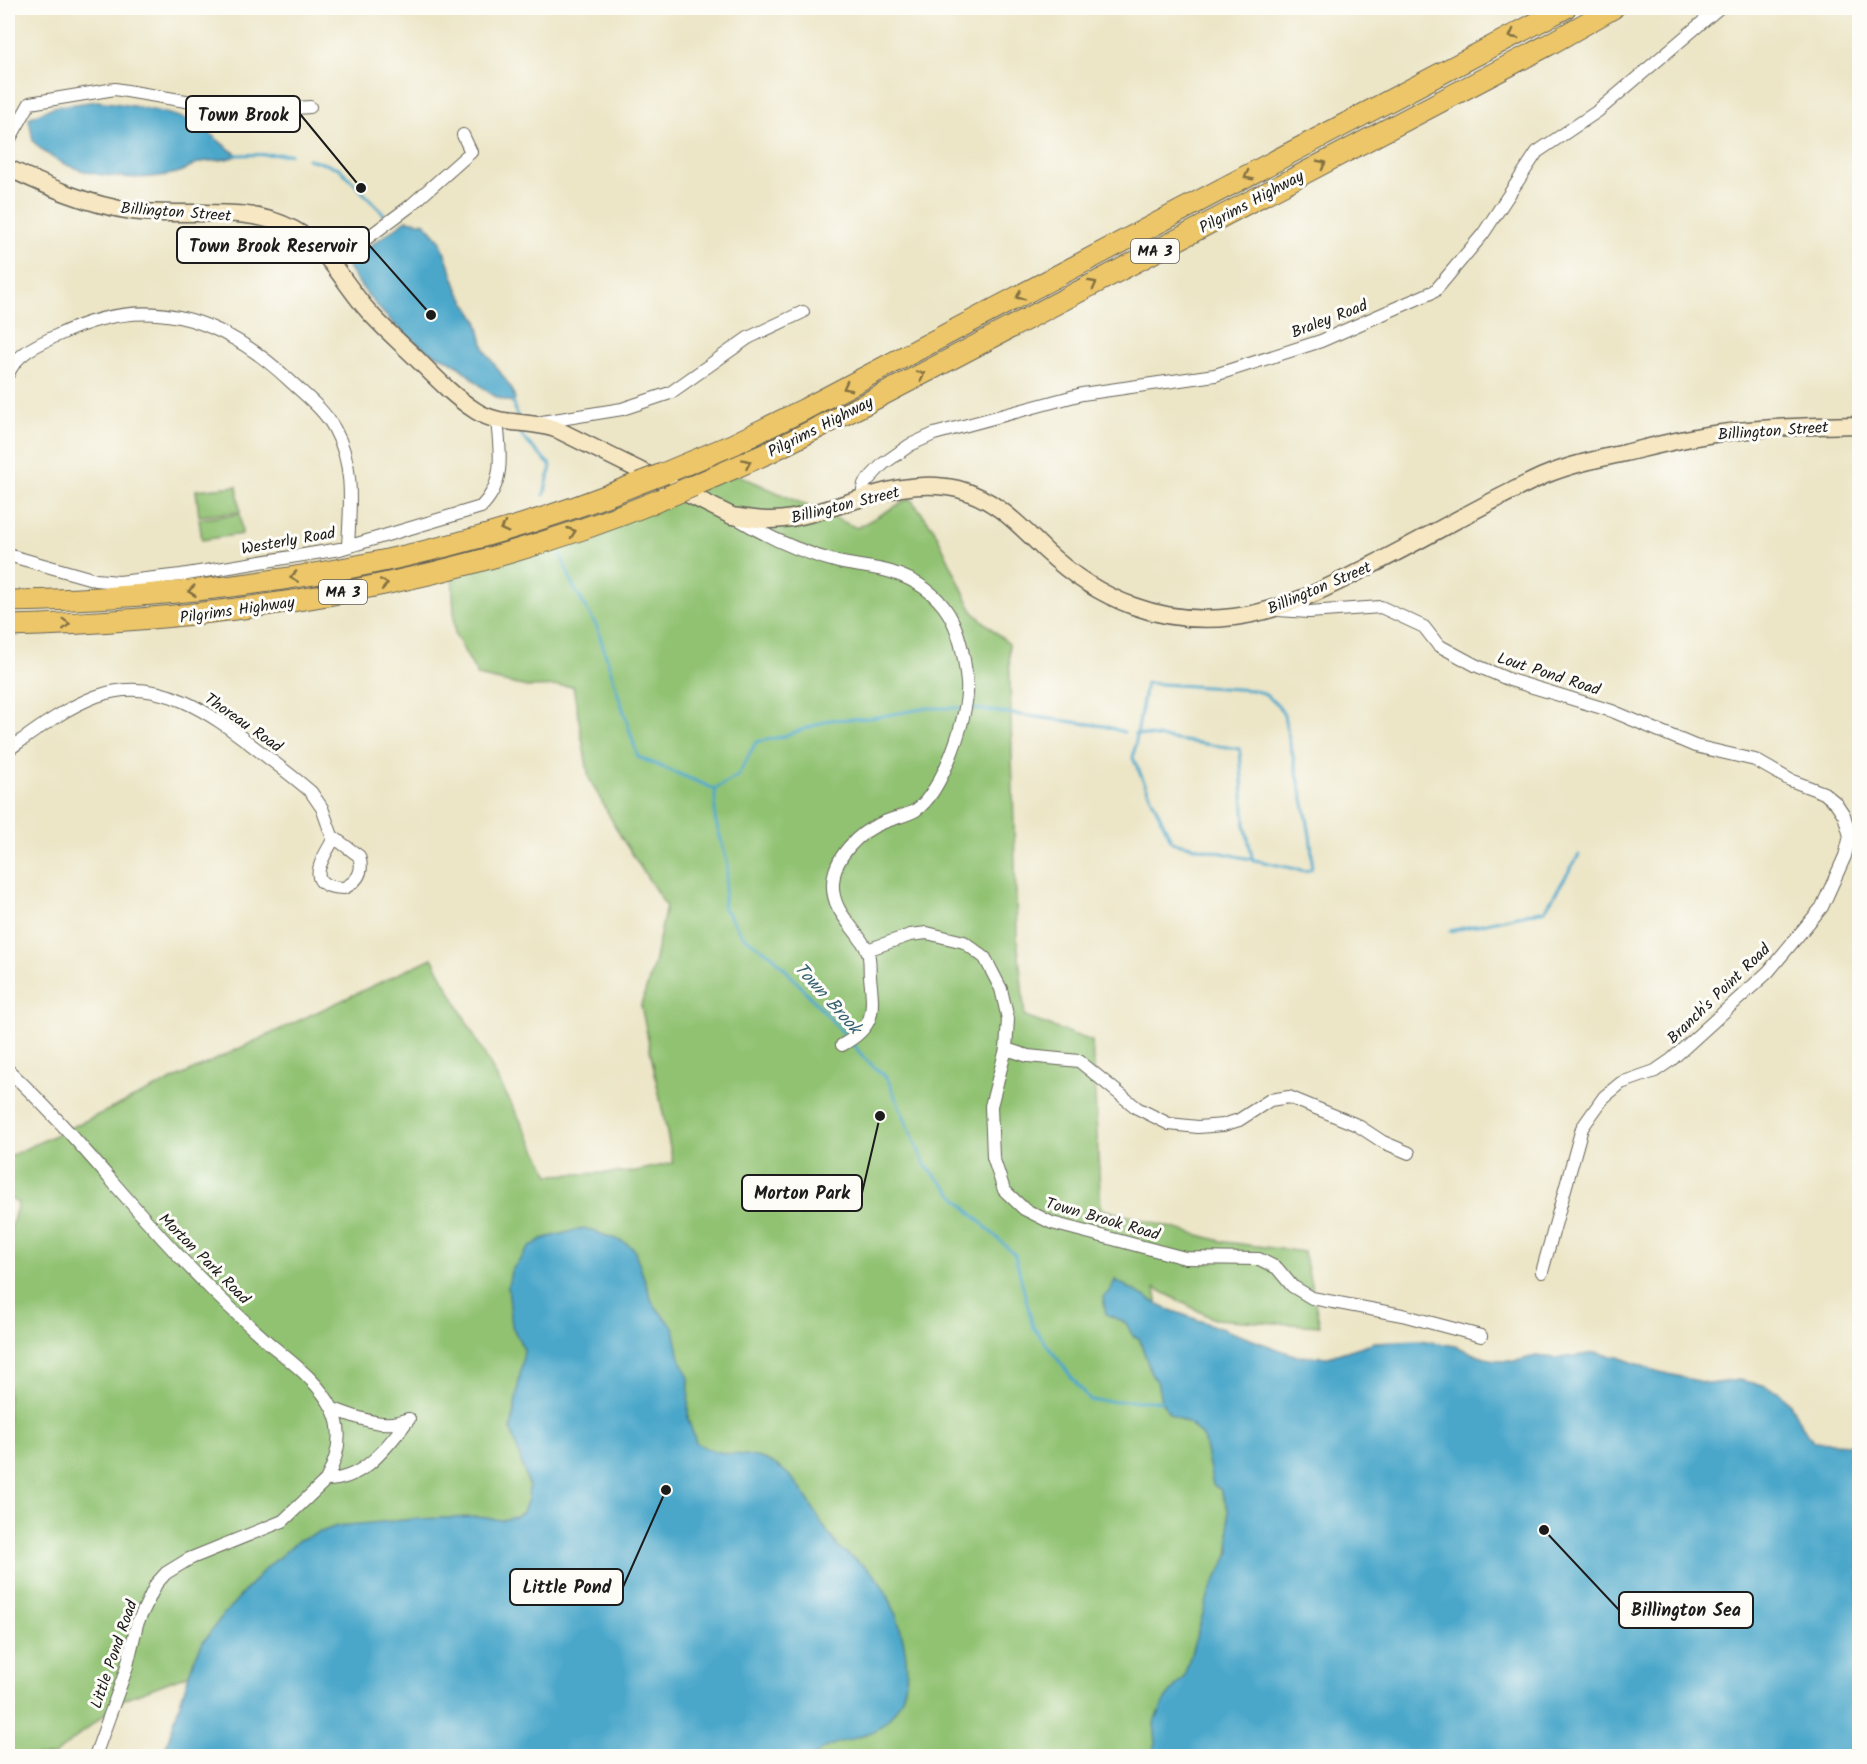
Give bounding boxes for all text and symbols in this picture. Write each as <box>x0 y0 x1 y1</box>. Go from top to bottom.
one-way arrow <box>1509 28 1520 40</box>
callout: Town Brook <box>186 96 300 132</box>
text: Town Brook <box>198 102 289 131</box>
one-way arrow <box>1315 160 1326 171</box>
street label: Pilgrims Highway <box>1195 164 1309 240</box>
one-way arrow <box>1244 169 1255 180</box>
street label: Billington Street <box>120 196 233 229</box>
callout: Town Brook Reservoir <box>177 227 369 263</box>
text: Town Brook Reservoir <box>189 233 358 262</box>
road number: MA 3 <box>1131 239 1179 263</box>
one-way arrow <box>1087 280 1098 291</box>
one-way arrow <box>1015 288 1026 300</box>
street label: Braley Road <box>1288 293 1372 345</box>
one-way arrow <box>914 371 925 382</box>
one-way arrow <box>843 380 854 391</box>
street label: Pilgrims Highway <box>764 390 878 465</box>
street label: Billington Street <box>1717 415 1830 448</box>
one-way arrow <box>740 458 751 470</box>
street label: Billington Street <box>789 480 903 531</box>
street label: Westerly Road <box>239 521 338 562</box>
one-way arrow <box>499 521 509 534</box>
one-way arrow <box>566 527 577 540</box>
street label: Billington Street <box>1264 555 1376 622</box>
one-way arrow <box>289 570 299 583</box>
one-way arrow <box>379 578 389 591</box>
road number: MA 3 <box>319 580 367 604</box>
one-way arrow <box>187 584 196 597</box>
street label: Pilgrims Highway <box>178 590 297 631</box>
one-way arrow <box>61 618 70 630</box>
street label: Lout Pond Road <box>1494 646 1604 703</box>
street label: Thoreau Road <box>199 687 288 760</box>
street label: Branch's Point Road <box>1662 937 1777 1050</box>
water label: Town Brook <box>786 956 869 1044</box>
callout: Morton Park <box>742 1175 862 1211</box>
text: Morton Park <box>754 1180 851 1209</box>
street label: Town Brook Road <box>1043 1191 1163 1248</box>
street label: Morton Park Road <box>152 1207 256 1311</box>
callout: Little Pond <box>510 1569 623 1605</box>
text: Little Pond <box>522 1574 612 1603</box>
callout: Billington Sea <box>1619 1592 1753 1628</box>
street label: Little Pond Road <box>84 1596 145 1712</box>
text: Billington Sea <box>1631 1597 1741 1626</box>

